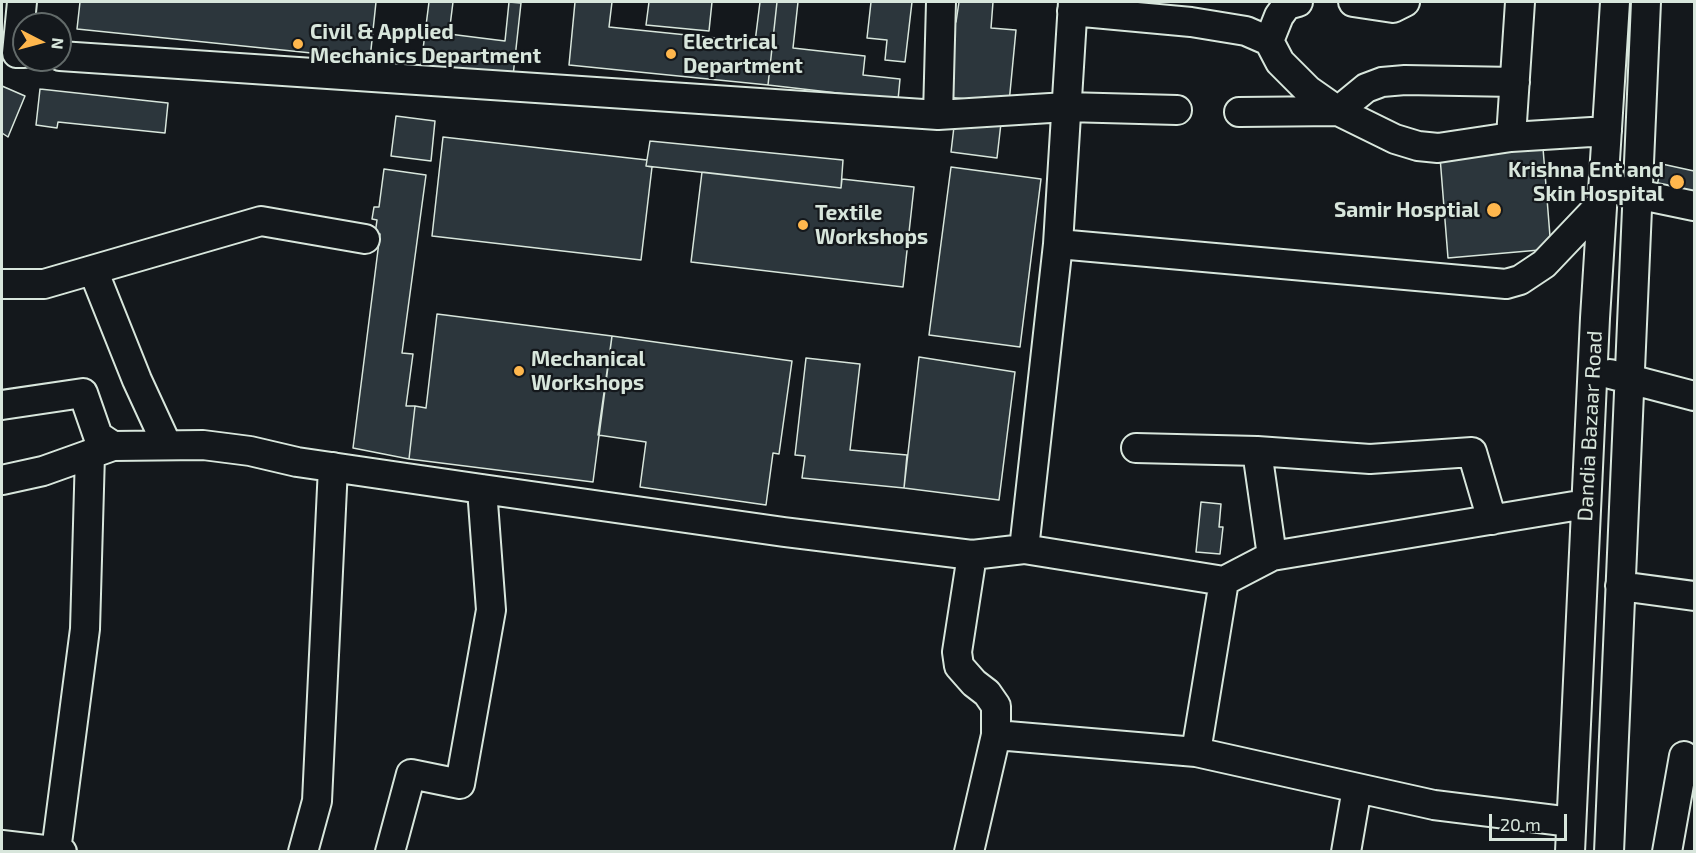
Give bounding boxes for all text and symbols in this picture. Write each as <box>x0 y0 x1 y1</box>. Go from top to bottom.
north arrow <box>12 12 72 72</box>
place label: Civil & Applied Mechanics Department <box>310 19 541 69</box>
place label: Electrical Department <box>683 29 803 79</box>
text: N <box>48 37 68 50</box>
marker: Civil & Applied Mechanics Department <box>291 37 305 51</box>
marker: Electrical Department <box>664 47 678 61</box>
place label: Krishna Ent and Skin Hospital <box>1508 157 1664 207</box>
marker: Krishna Ent and Skin Hospital <box>1668 173 1686 191</box>
place label: Samir Hosptial <box>1334 197 1480 223</box>
place label: Textile Workshops <box>815 200 928 250</box>
marker: Samir Hosptial <box>1485 201 1503 219</box>
marker: Textile Workshops <box>796 218 810 232</box>
street label: Dandia Bazaar Road <box>1572 330 1608 522</box>
place label: Mechanical Workshops <box>531 346 645 396</box>
marker: Mechanical Workshops <box>512 364 526 378</box>
scale bar <box>1492 802 1570 840</box>
text: 20 m <box>1500 813 1541 835</box>

